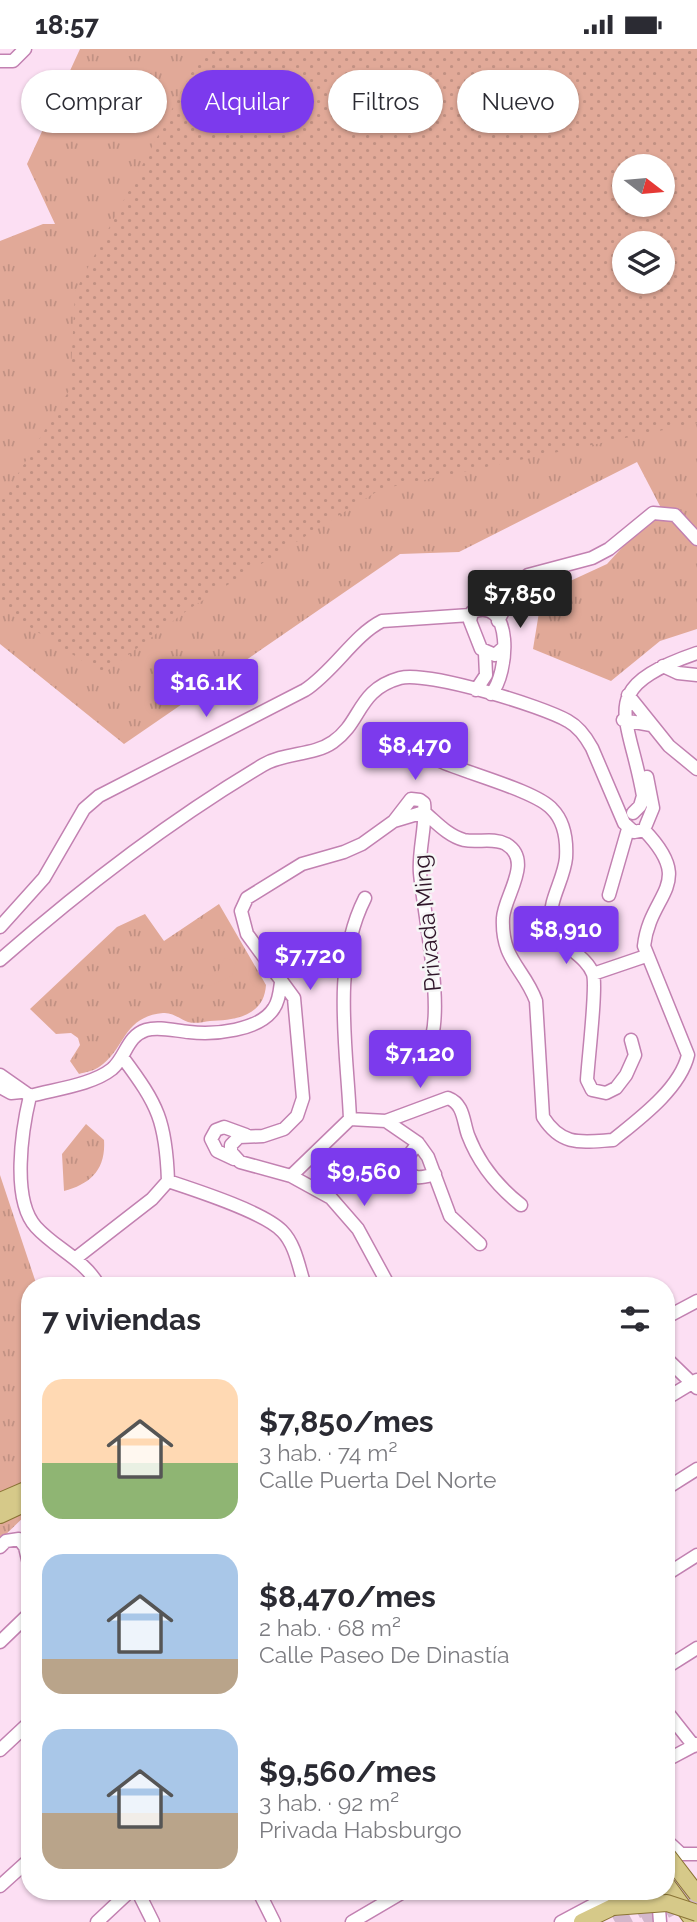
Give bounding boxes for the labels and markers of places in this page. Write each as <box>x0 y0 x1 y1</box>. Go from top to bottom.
pin: $7,850 <box>463 571 577 630</box>
pin: $16.1K <box>149 659 263 719</box>
pin: $8,470 <box>358 723 472 782</box>
pin: $8,910 <box>509 907 623 966</box>
pin: $7,720 <box>253 933 367 992</box>
pin: $7,120 <box>363 1031 477 1090</box>
pin: $9,560 <box>307 1149 421 1208</box>

